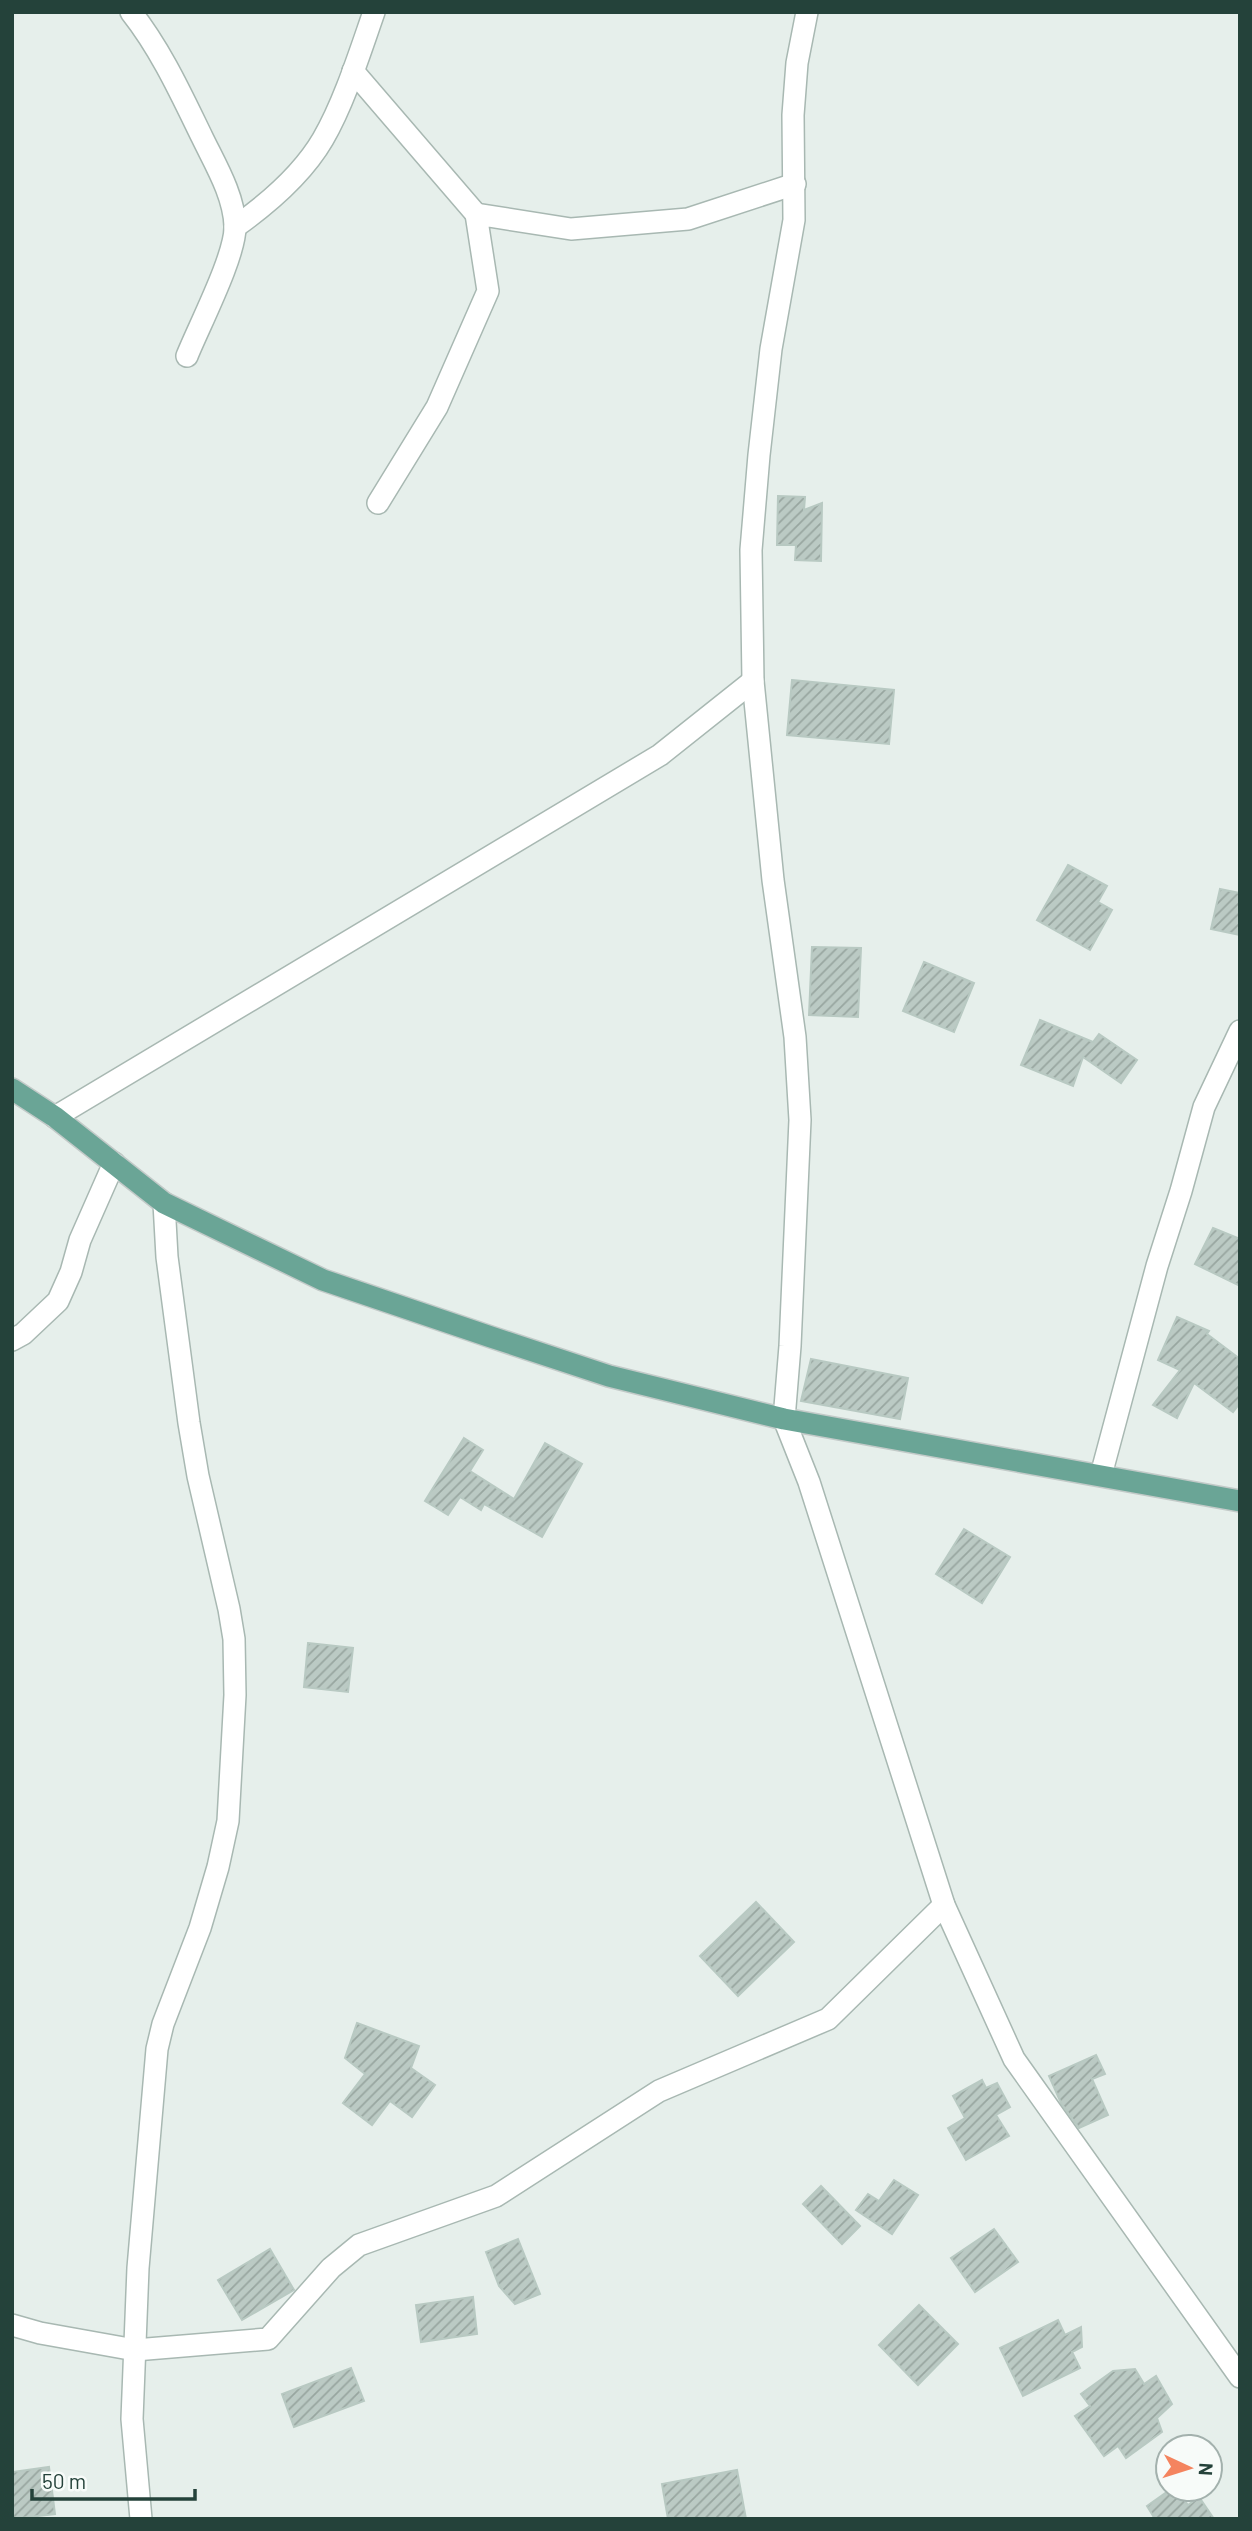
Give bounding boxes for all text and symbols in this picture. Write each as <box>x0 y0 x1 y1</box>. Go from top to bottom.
north arrow <box>1154 2433 1224 2503</box>
scale bar <box>32 2458 194 2502</box>
text: N <box>1195 2462 1218 2476</box>
text: 50 m <box>42 2468 86 2493</box>

